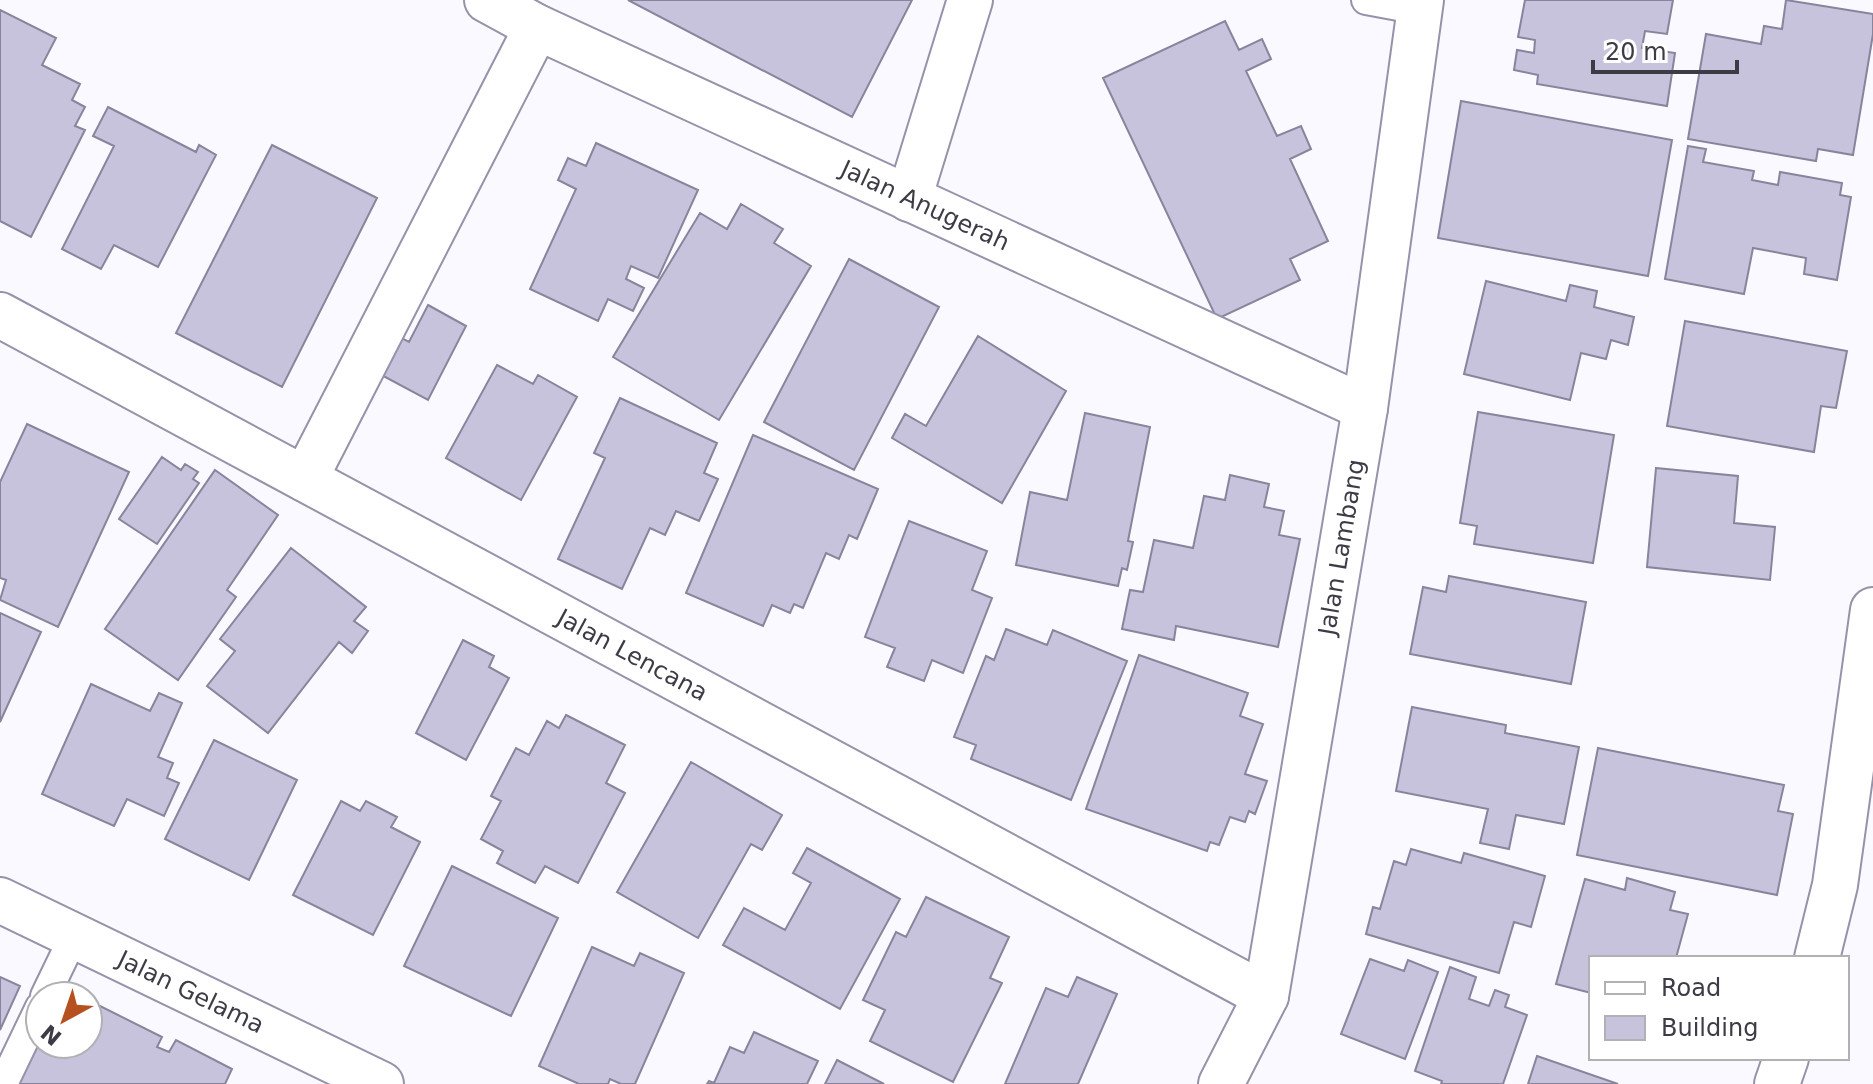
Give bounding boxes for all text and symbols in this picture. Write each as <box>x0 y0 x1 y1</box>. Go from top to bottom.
scale bar <box>1593 24 1737 74</box>
text: 20 m <box>1605 38 1667 66</box>
street label: Jalan Anugerah <box>834 154 1014 256</box>
street label: Jalan Lambang <box>1313 457 1370 639</box>
street label: Jalan Lencana <box>550 602 712 707</box>
street label: Jalan Gelama <box>111 944 269 1039</box>
legend <box>1589 956 1849 1060</box>
text: Road <box>1661 974 1721 1002</box>
north arrow <box>24 980 104 1060</box>
text: Building <box>1661 1014 1758 1042</box>
text: N <box>36 1019 67 1050</box>

